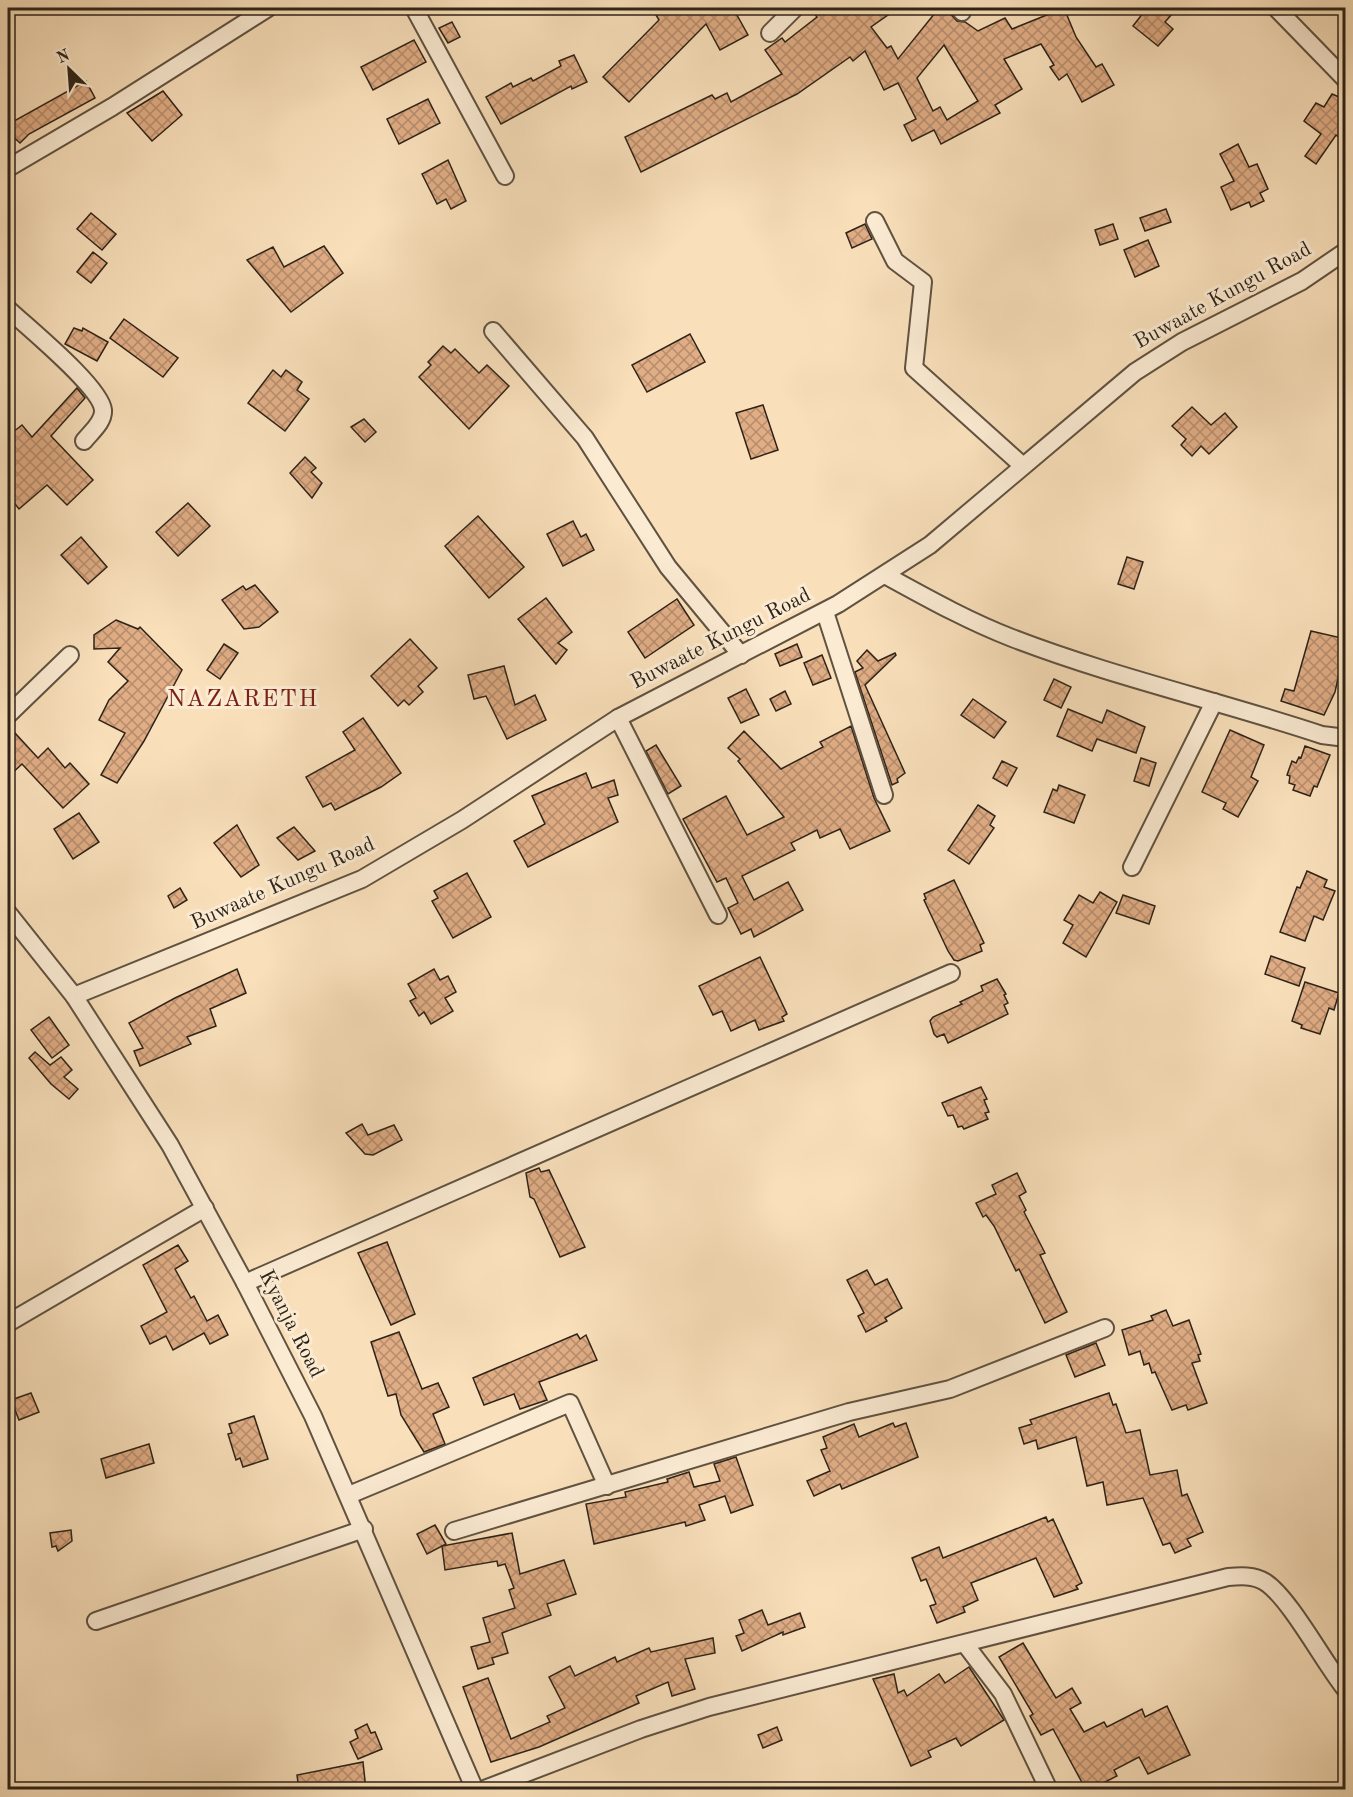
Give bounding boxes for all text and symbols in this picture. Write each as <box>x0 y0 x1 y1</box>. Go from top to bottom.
north arrow <box>39 39 99 99</box>
text: N <box>55 47 73 67</box>
street label: Buwaate Kungu Road <box>1131 239 1315 353</box>
street label: Buwaate Kungu Road <box>628 585 814 693</box>
district label: NAZARETH <box>167 688 319 712</box>
street label: Buwaate Kungu Road <box>188 834 378 934</box>
street label: Kyanja Road <box>255 1267 327 1381</box>

